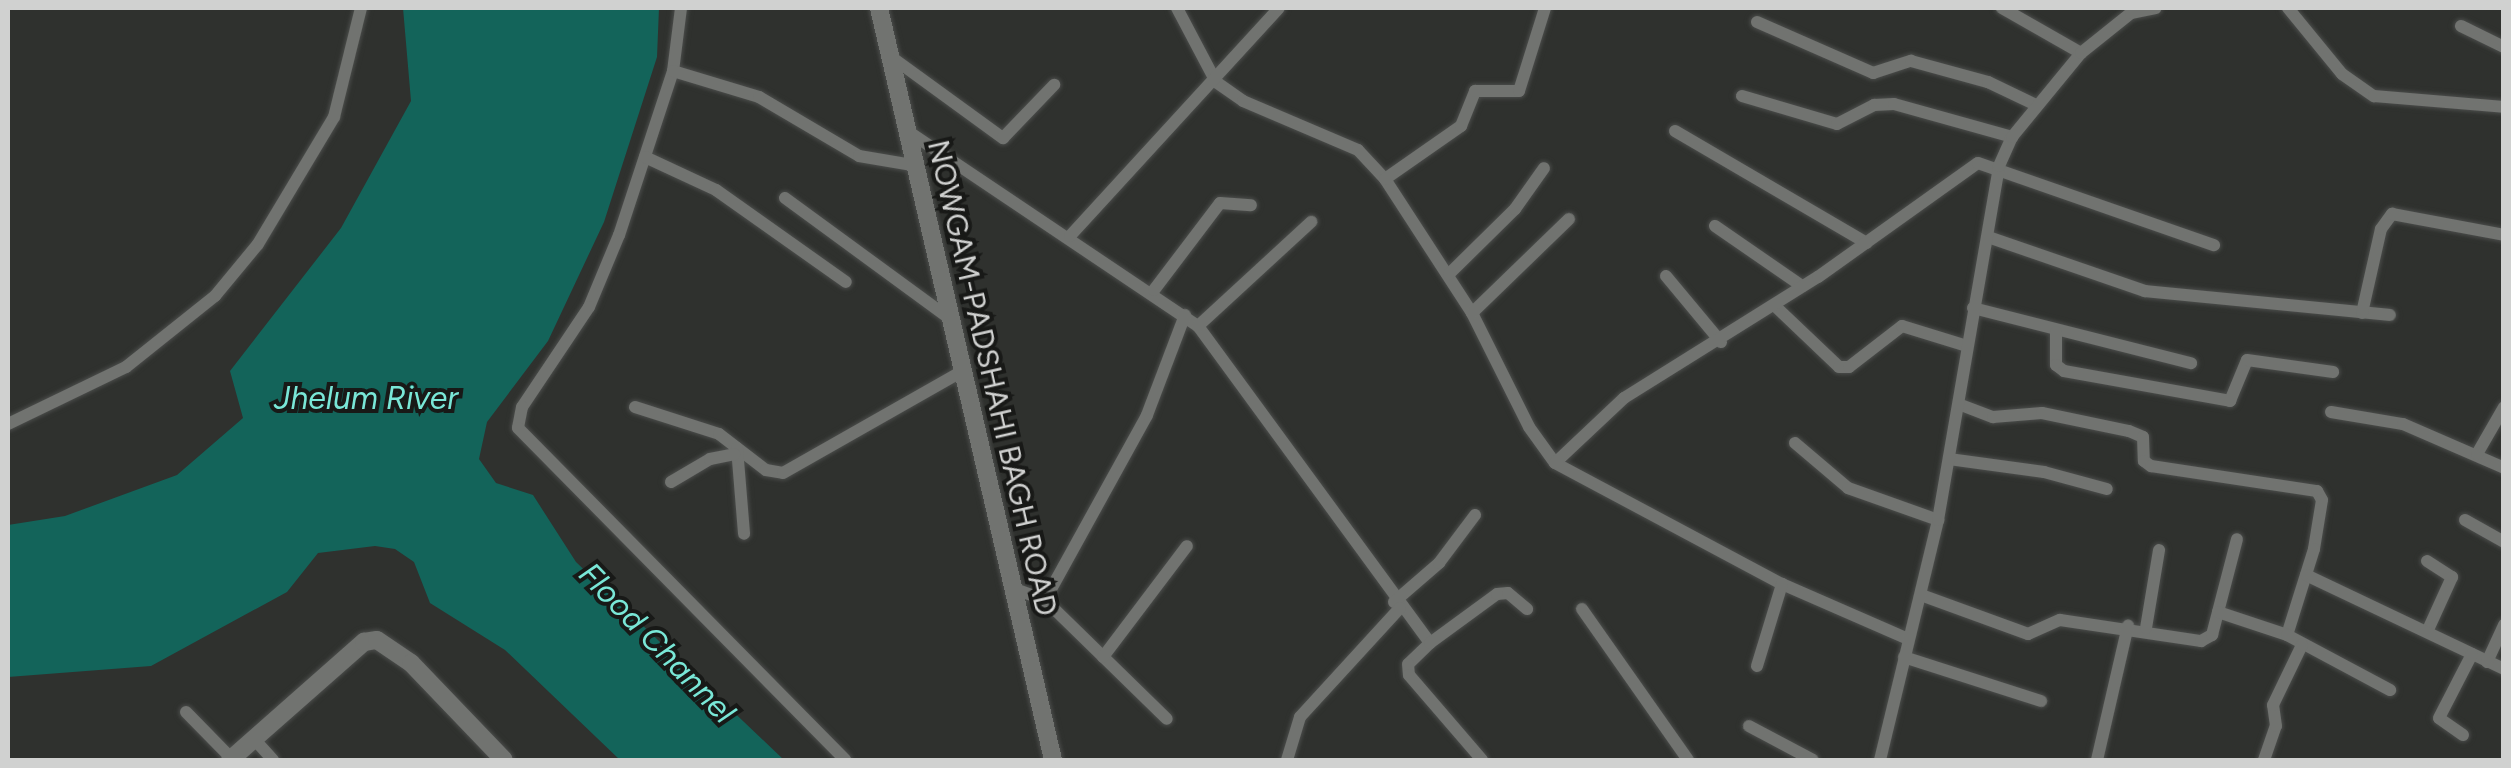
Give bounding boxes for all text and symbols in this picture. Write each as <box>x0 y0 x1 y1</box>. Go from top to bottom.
street label: NOWGAM-PADSHAHI BAGH ROAD <box>920 137 1064 619</box>
water label: Jhelum River <box>274 379 458 417</box>
water label: Flood Channel <box>571 555 743 731</box>

